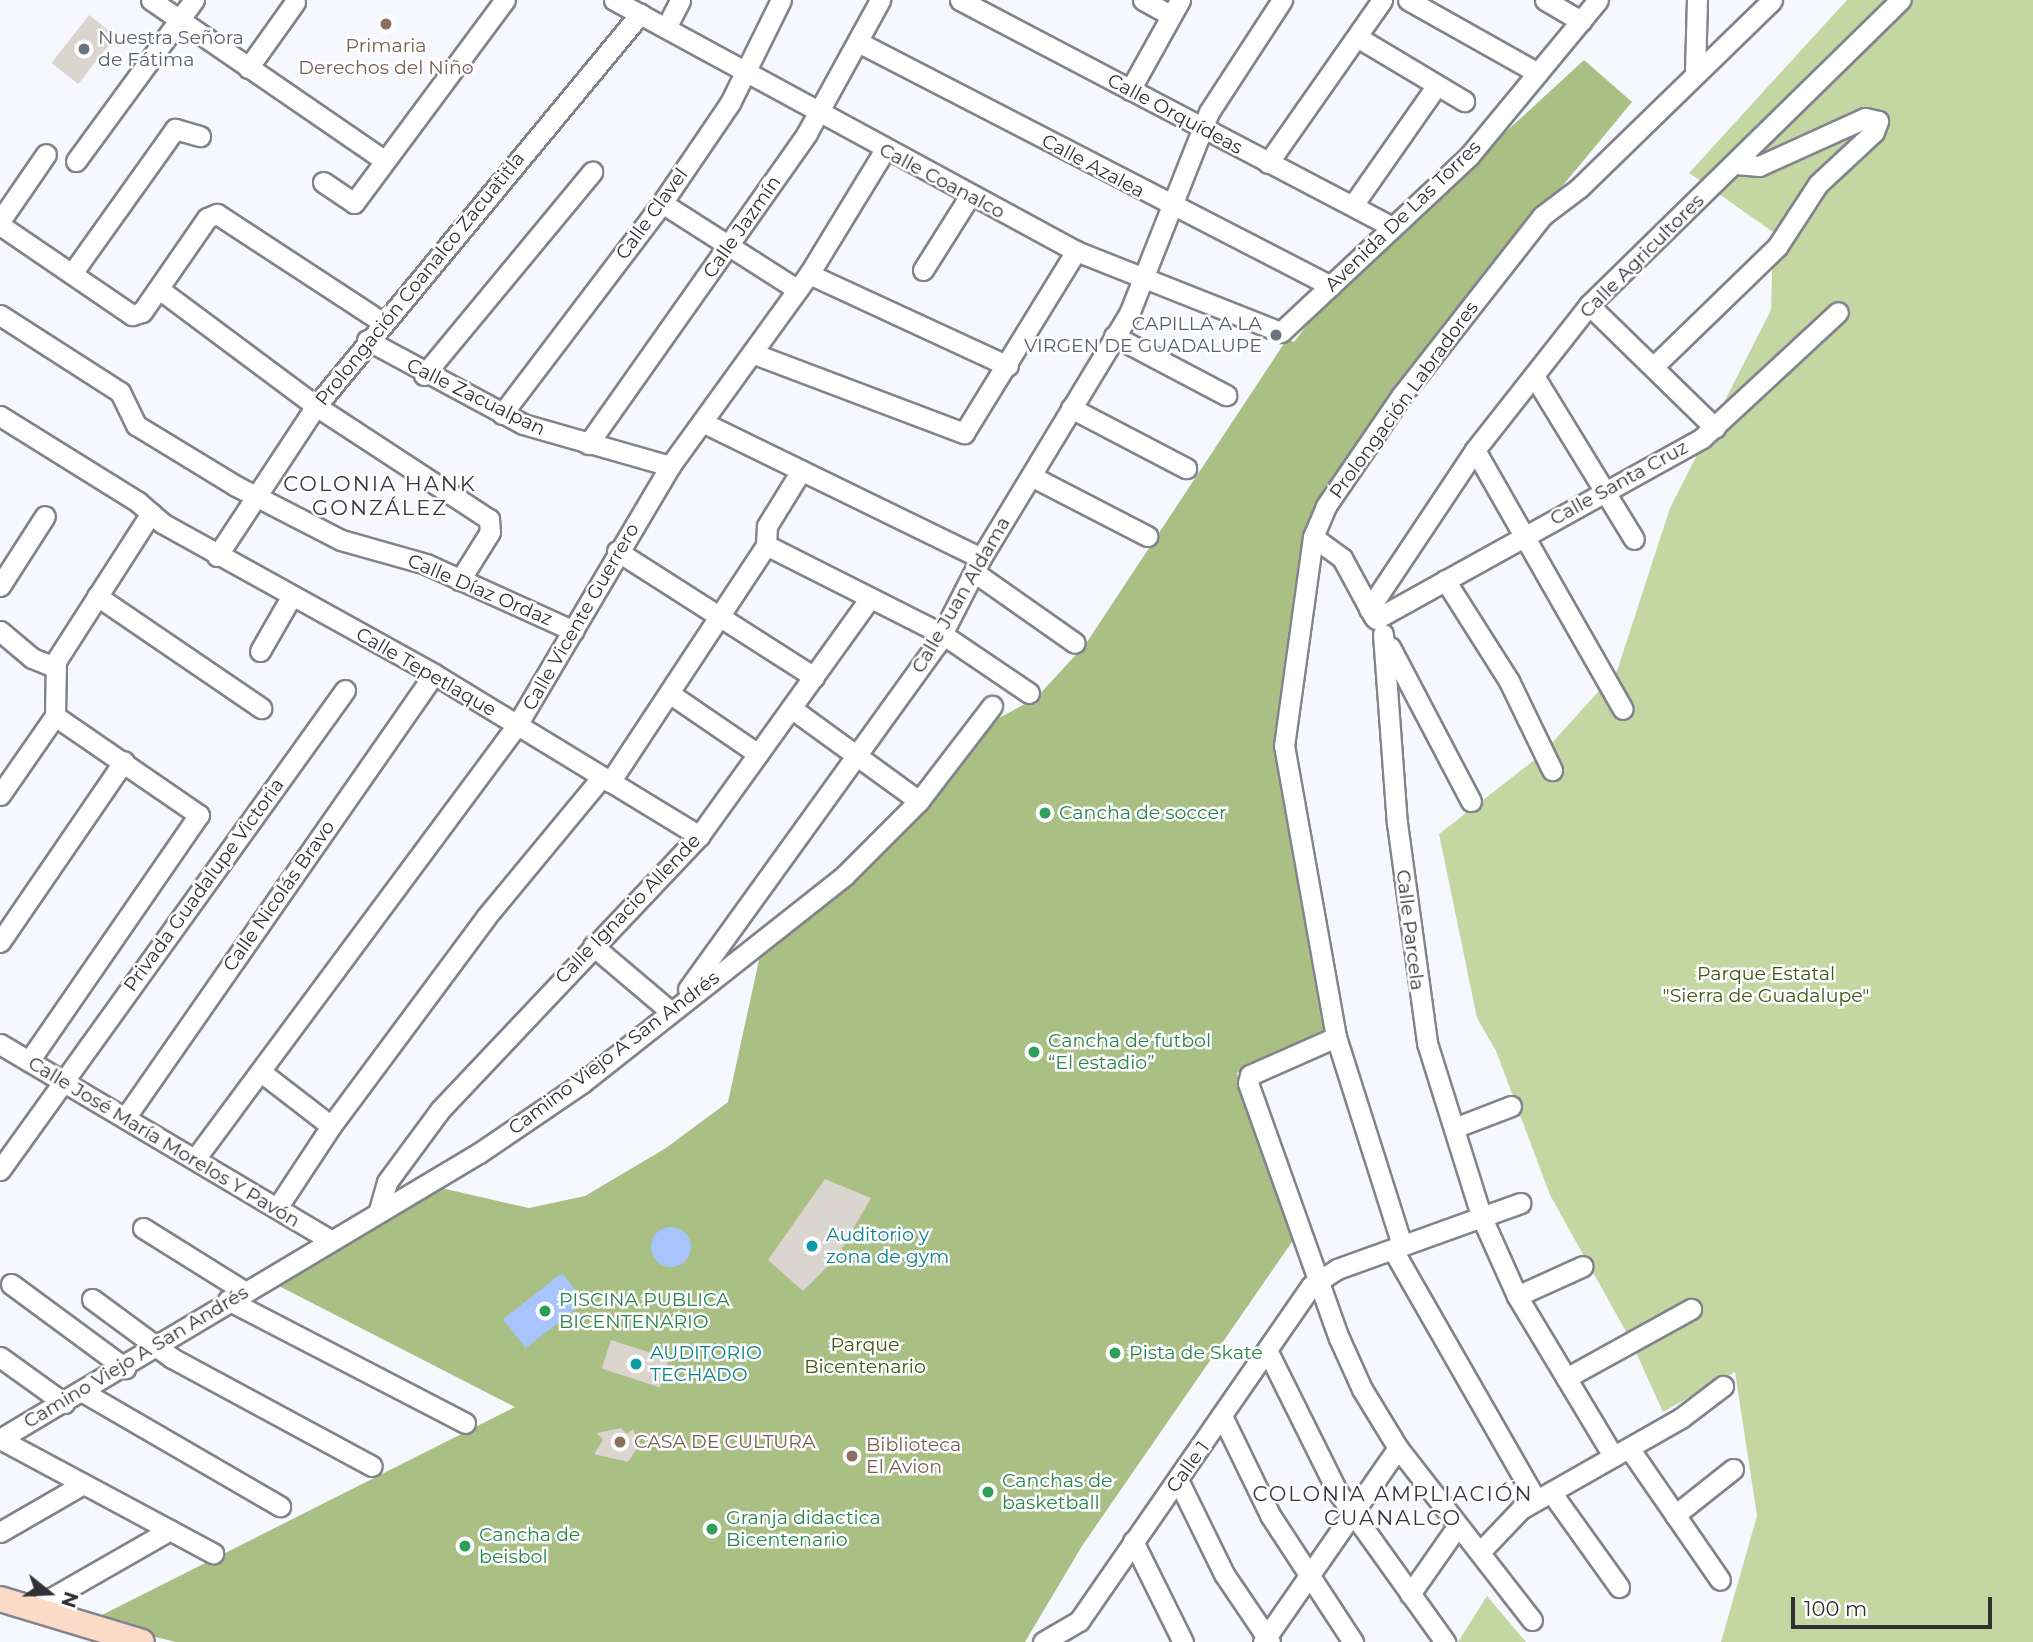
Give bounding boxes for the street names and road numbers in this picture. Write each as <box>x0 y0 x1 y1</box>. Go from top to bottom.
street label: Calle Orquídeas <box>1103 69 1247 159</box>
street label: Calle Azalea <box>1038 129 1148 203</box>
street label: Avenida De Las Torres <box>1320 136 1486 296</box>
street label: Calle Coanalco <box>875 138 1009 224</box>
street label: Prolongación Coanalco Zacuatitla <box>311 148 529 410</box>
street label: Calle Clavel <box>611 164 693 264</box>
street label: Calle Jazmín <box>698 171 786 283</box>
street label: Calle Agricultores <box>1575 189 1709 323</box>
street label: Prolongación Labradores <box>1325 297 1483 503</box>
street label: Calle Zacualpan <box>403 354 549 440</box>
street label: Calle Santa Cruz <box>1546 436 1692 530</box>
street label: Calle Juan Aldama <box>907 513 1015 677</box>
street label: Calle Vicente Guerrero <box>518 519 644 715</box>
street label: Calle Díaz Ordaz <box>404 549 556 631</box>
street label: Calle Tepetlaque <box>352 623 500 721</box>
street label: Privada Guadalupe Victoria <box>119 774 289 996</box>
street label: Calle Nicolás Bravo <box>218 816 340 976</box>
street label: Calle Ignacio Allende <box>551 829 705 989</box>
street label: Calle Parcela <box>1391 868 1429 992</box>
street label: Camino Viejo A San Andrés <box>504 966 724 1140</box>
street label: Calle José María Morelos Y Pavón <box>24 1052 304 1232</box>
street label: Camino Viejo A San Andrés <box>20 1281 252 1433</box>
street label: Calle 1 <box>1162 1437 1214 1497</box>

